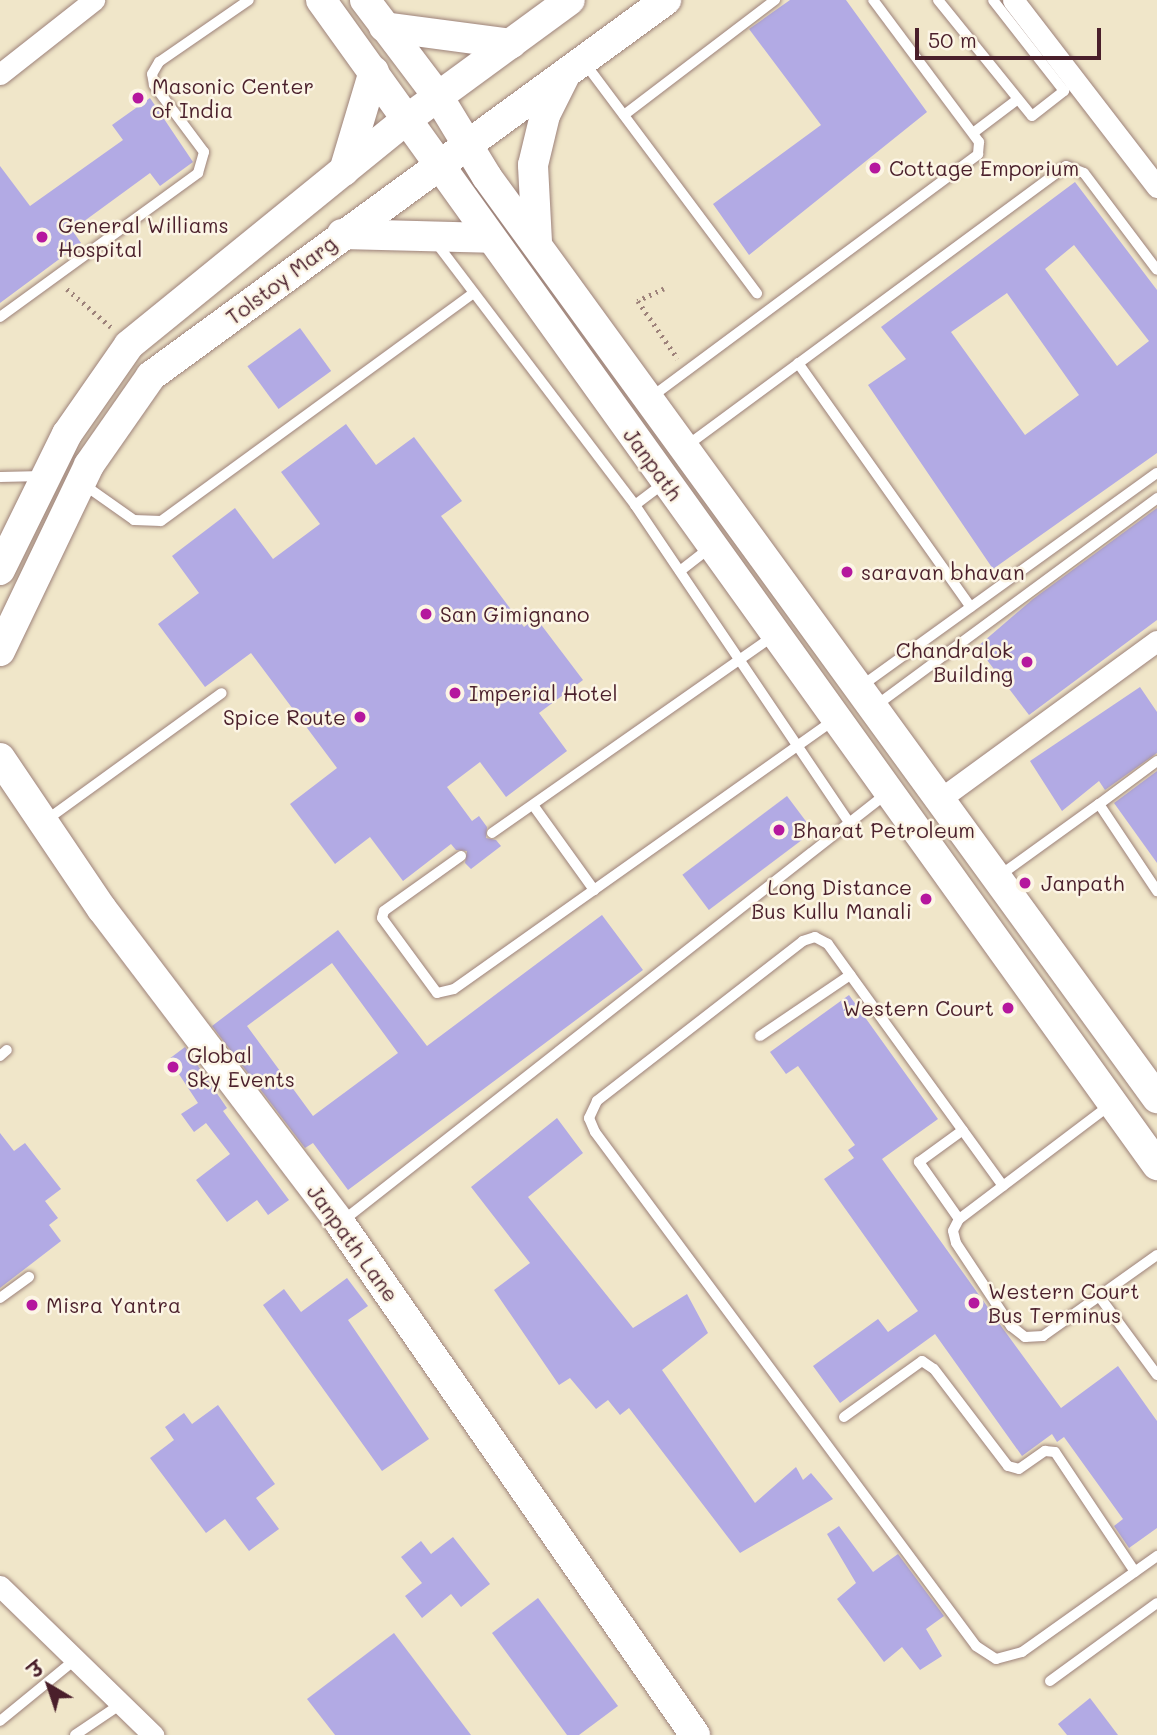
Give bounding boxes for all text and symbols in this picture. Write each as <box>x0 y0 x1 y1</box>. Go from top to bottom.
scale bar <box>919 14 1104 58</box>
text: 50 m <box>928 26 977 53</box>
place label: Masonic Center of India <box>152 73 314 123</box>
marker: Masonic Center of India <box>130 90 146 106</box>
place label: Cottage Emporium <box>889 155 1079 181</box>
marker: Cottage Emporium <box>867 160 883 176</box>
place label: General Williams Hospital <box>58 212 229 262</box>
marker: General Williams Hospital <box>32 227 52 247</box>
street label: Tolstoy Marg <box>221 230 341 330</box>
street label: Janpath <box>618 423 688 505</box>
place label: saravan bhavan <box>861 559 1025 585</box>
marker: saravan bhavan <box>839 564 855 580</box>
place label: San Gimignano <box>440 601 589 627</box>
marker: San Gimignano <box>418 606 434 622</box>
place label: Chandralok Building <box>896 637 1013 687</box>
marker: Chandralok Building <box>1019 654 1035 670</box>
place label: Imperial Hotel <box>469 680 618 706</box>
marker: Imperial Hotel <box>447 685 463 701</box>
place label: Spice Route <box>223 704 346 730</box>
marker: Spice Route <box>352 709 368 725</box>
place label: Bharat Petroleum <box>793 817 975 843</box>
marker: Bharat Petroleum <box>771 822 787 838</box>
place label: Janpath <box>1041 870 1124 896</box>
marker: Janpath <box>1015 873 1035 893</box>
place label: Long Distance Bus Kullu Manali <box>751 874 912 924</box>
marker: Long Distance Bus Kullu Manali <box>918 891 934 907</box>
place label: Western Court <box>843 995 994 1021</box>
marker: Western Court <box>1000 1000 1016 1016</box>
place label: Global Sky Events <box>187 1042 295 1092</box>
marker: Global Sky Events <box>165 1059 181 1075</box>
street label: Janpath Lane <box>302 1179 404 1307</box>
place label: Western Court Bus Terminus <box>988 1278 1139 1328</box>
place label: Misra Yantra <box>46 1292 181 1318</box>
marker: Western Court Bus Terminus <box>966 1295 982 1311</box>
marker: Misra Yantra <box>24 1297 40 1313</box>
north arrow <box>14 1651 84 1721</box>
text: उ <box>23 1656 48 1683</box>

